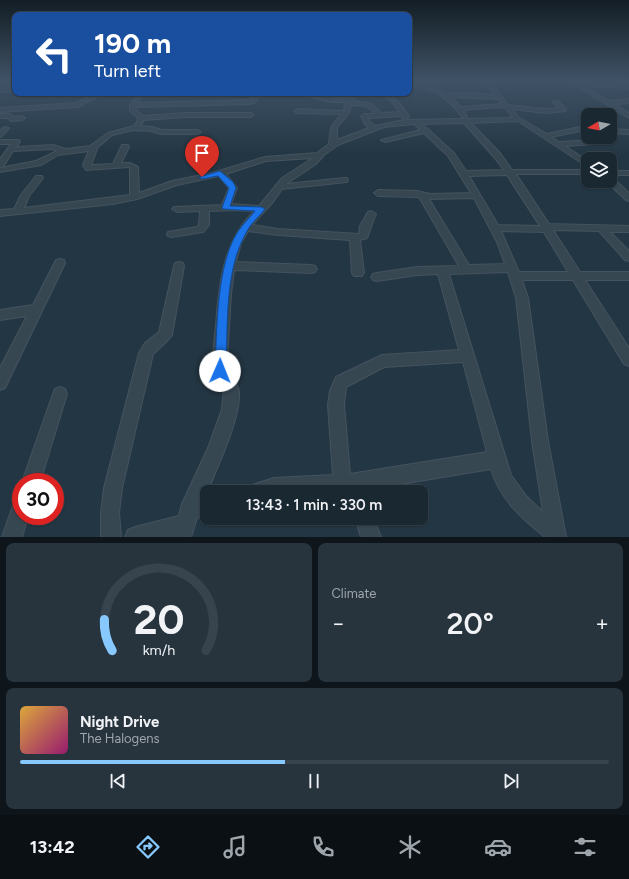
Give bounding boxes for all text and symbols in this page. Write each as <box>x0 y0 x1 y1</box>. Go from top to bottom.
text: 190 m <box>94 26 171 60</box>
icon: left <box>28 28 80 80</box>
text: Turn left <box>94 60 161 82</box>
north arrow <box>581 108 617 144</box>
map controls <box>581 108 617 188</box>
pin <box>185 136 219 177</box>
icon: arrive <box>191 142 213 164</box>
button: layers <box>581 152 617 188</box>
position arrow <box>199 350 241 392</box>
speed limit sign: 30 <box>12 473 64 525</box>
text: 13:43 · 1 min · 330 m <box>246 496 382 514</box>
text: Climate <box>332 586 376 601</box>
text: 20 <box>133 593 184 643</box>
text: 20° <box>446 605 494 642</box>
text: − <box>332 610 345 637</box>
text: + <box>595 610 609 637</box>
text: km/h <box>142 640 175 658</box>
text: Night Drive <box>80 713 159 731</box>
text: The Halogens <box>80 731 160 746</box>
icon: previous <box>107 770 129 792</box>
icon: pause <box>303 770 325 792</box>
icon: next <box>500 770 522 792</box>
icon: directions <box>134 833 162 861</box>
icon: music <box>221 833 249 861</box>
icon: phone <box>309 833 337 861</box>
icon: climate <box>396 833 424 861</box>
icon: car <box>484 833 512 861</box>
icon: filters <box>571 833 599 861</box>
text: 13:42 <box>30 836 75 858</box>

